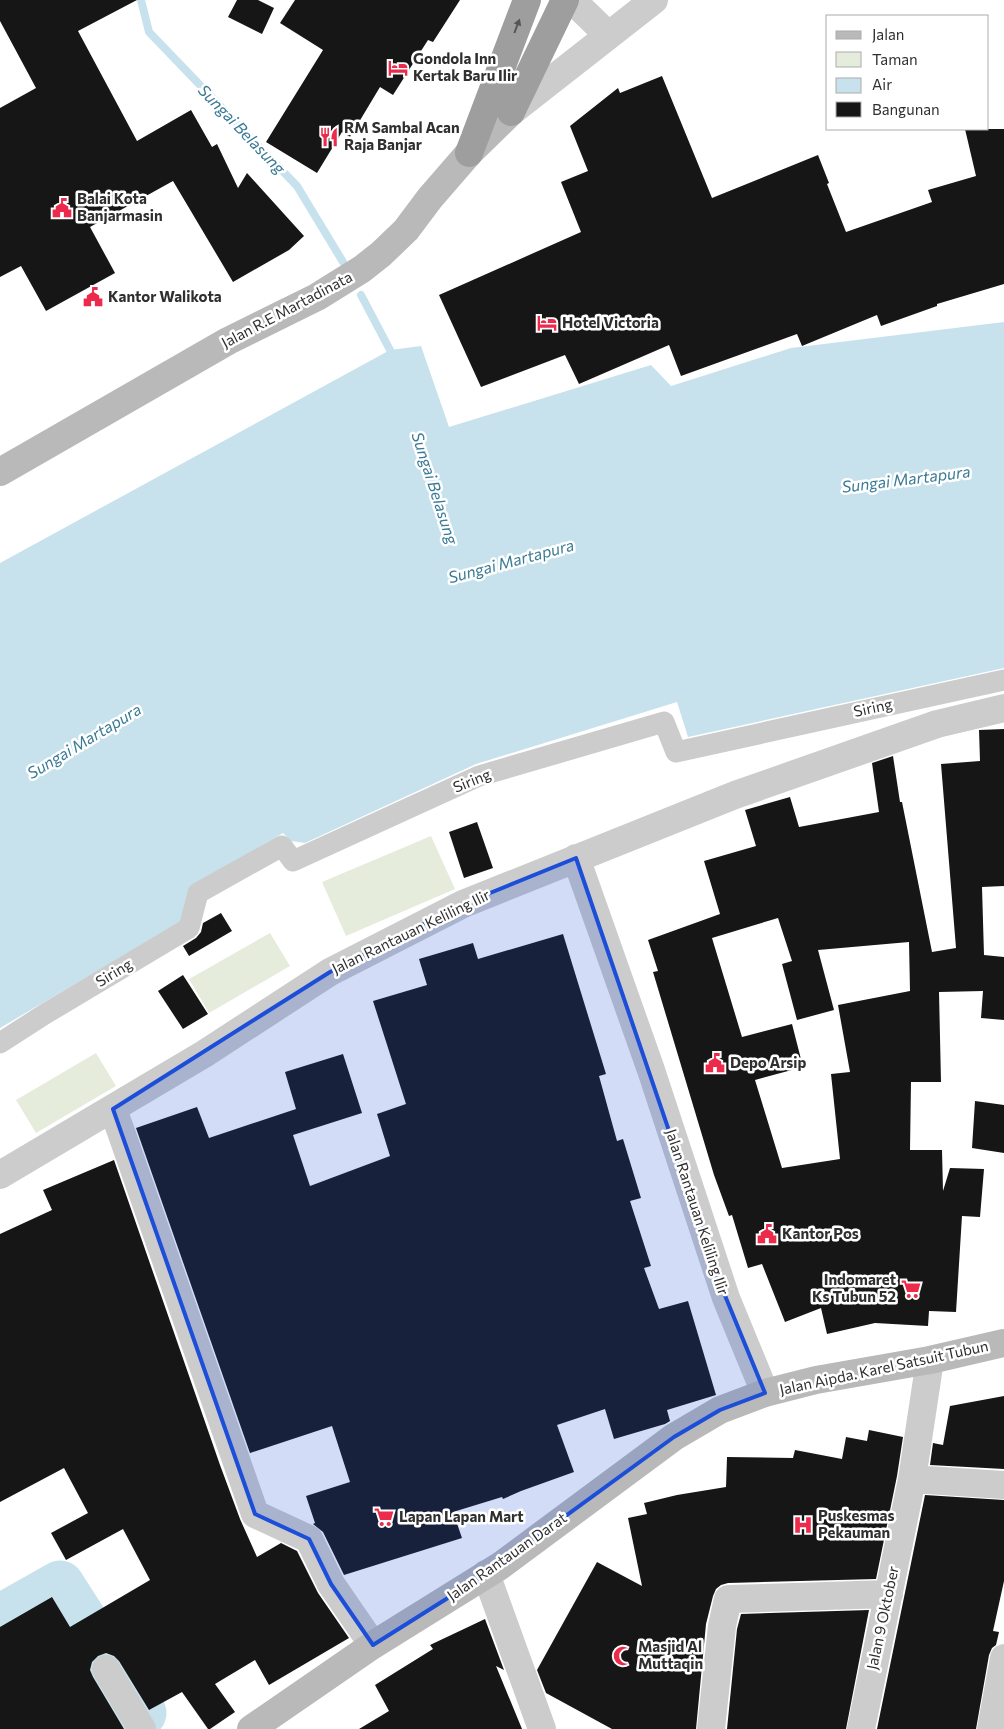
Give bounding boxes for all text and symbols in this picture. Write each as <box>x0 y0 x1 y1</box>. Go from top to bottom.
legend <box>826 15 989 130</box>
one-way arrow <box>513 18 521 33</box>
text: Jalan <box>872 25 904 43</box>
place label: Gondola Inn Kertak Baru Ilir <box>413 49 517 84</box>
text: Taman <box>872 50 918 68</box>
hotel icon: Gondola Inn Kertak Baru Ilir <box>387 57 409 79</box>
text: Air <box>872 75 892 93</box>
water label: Sungai Belasung <box>195 80 291 178</box>
text: Bangunan <box>872 100 940 118</box>
place label: RM Sambal Acan Raja Banjar <box>344 118 460 153</box>
restaurant icon: RM Sambal Acan Raja Banjar <box>318 126 340 148</box>
place label: Balai Kota Banjarmasin <box>77 189 163 224</box>
public building icon: Balai Kota Banjarmasin <box>51 197 73 219</box>
street label: Jalan R.E Martadinata <box>218 267 355 351</box>
public building icon: Kantor Walikota <box>82 286 104 308</box>
place label: Kantor Walikota <box>108 287 222 305</box>
hotel icon: Hotel Victoria <box>536 312 558 334</box>
place label: Hotel Victoria <box>562 313 659 331</box>
water label: Sungai Belasung <box>408 429 463 548</box>
water label: Sungai Martapura <box>841 461 971 496</box>
water label: Sungai Martapura <box>446 535 576 586</box>
street label: Siring <box>852 694 894 720</box>
water label: Sungai Martapura <box>23 699 144 782</box>
street label: Siring <box>450 764 493 796</box>
street label: Jalan Rantauan Keliling Ilir <box>329 885 493 977</box>
street label: Siring <box>92 954 135 990</box>
public building icon: Depo Arsip <box>704 1052 726 1074</box>
place label: Depo Arsip <box>730 1053 807 1071</box>
street label: Jalan Rantauan Keliling Ilir <box>663 1126 733 1297</box>
public building icon: Kantor Pos <box>756 1223 778 1245</box>
place label: Kantor Pos <box>782 1224 859 1242</box>
place label: Indomaret Ks Tubun 52 <box>812 1270 896 1305</box>
supermarket icon: Indomaret Ks Tubun 52 <box>900 1278 922 1300</box>
street label: Jalan Aipda. Karel Satsuit Tubun <box>778 1336 990 1398</box>
supermarket icon: Lapan Lapan Mart <box>373 1506 395 1528</box>
place label: Puskesmas Pekauman <box>818 1506 894 1541</box>
place label: Lapan Lapan Mart <box>399 1507 524 1525</box>
street label: Jalan Rantauan Darat <box>443 1508 570 1604</box>
hospital icon: Puskesmas Pekauman <box>792 1514 814 1536</box>
street label: Jalan 9 Oktober <box>862 1564 902 1671</box>
place label: Masjid Al Muttaqin <box>638 1637 703 1672</box>
mosque icon: Masjid Al Muttaqin <box>612 1645 634 1667</box>

